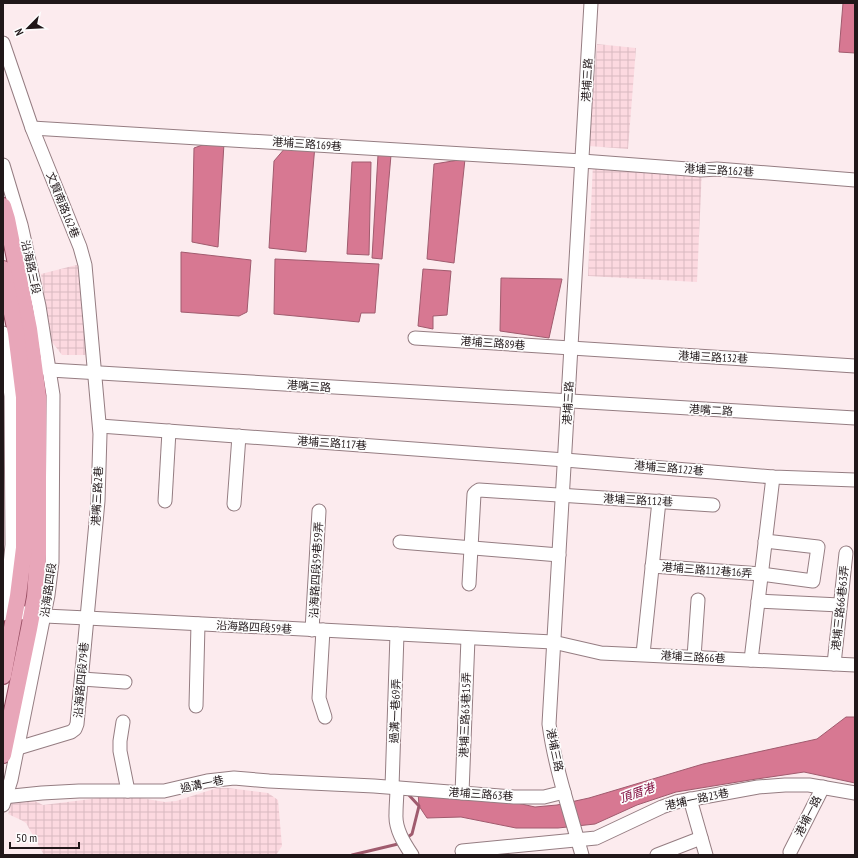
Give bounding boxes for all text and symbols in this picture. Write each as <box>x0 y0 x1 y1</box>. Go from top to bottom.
north arrow <box>8 8 48 48</box>
text: N <box>11 26 26 38</box>
street label: 港埔三路 <box>579 58 595 102</box>
street label: 港埔三路169巷 <box>272 135 342 153</box>
street label: 港埔三路162巷 <box>684 161 754 179</box>
street label: 文賢南路162巷 <box>43 170 83 240</box>
street label: 沿海路三段 <box>18 239 44 295</box>
street label: 港埔三路89巷 <box>460 334 526 352</box>
street label: 港埔三路132巷 <box>678 348 748 366</box>
street label: 港嘴三路 <box>287 377 331 395</box>
street label: 港埔三路 <box>560 381 576 425</box>
street label: 港嘴二路 <box>689 402 733 418</box>
street label: 港埔三路117巷 <box>297 434 367 452</box>
street label: 港埔三路122巷 <box>634 458 704 478</box>
street label: 港嘴三路2巷 <box>88 466 106 526</box>
street label: 港埔三路112巷 <box>603 491 673 509</box>
street label: 沿海路四段59巷59弄 <box>306 521 326 619</box>
street label: 港埔三路112巷16弄 <box>661 560 753 580</box>
street label: 沿海路四段 <box>37 562 59 618</box>
street label: 港埔三路66巷63弄 <box>829 565 851 651</box>
street label: 沿海路四段59巷 <box>216 618 292 636</box>
street label: 沿海路四段79巷 <box>71 642 91 718</box>
street label: 港埔三路66巷 <box>660 648 726 666</box>
street label: 港埔三路63巷15弄 <box>457 672 473 758</box>
street label: 過溝一巷69弄 <box>387 678 403 744</box>
street label: 港埔三路 <box>544 727 566 773</box>
street label: 過溝一巷 <box>179 773 225 795</box>
water label: 頂厝港 <box>617 779 658 805</box>
street label: 港埔三路63巷 <box>448 785 514 803</box>
street label: 港埔一路23巷 <box>664 785 730 813</box>
street label: 港埔一路 <box>792 793 824 839</box>
scale bar <box>10 824 79 850</box>
text: 50 m <box>16 830 37 845</box>

